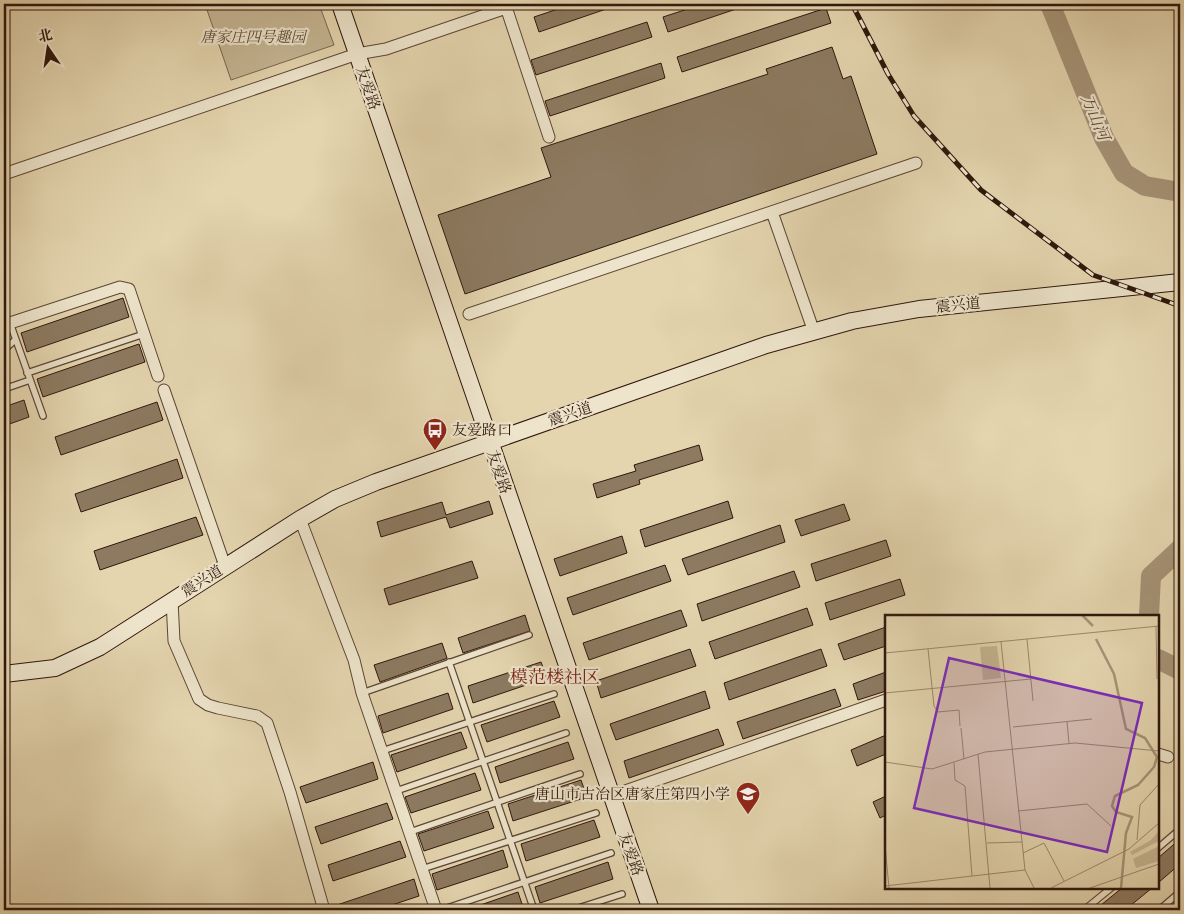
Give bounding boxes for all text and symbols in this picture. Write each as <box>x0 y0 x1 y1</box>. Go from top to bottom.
north arrow <box>22 22 72 72</box>
text: 北 <box>36 26 54 46</box>
park label: 唐家庄四号趣园 <box>200 28 307 46</box>
street label: 友爱路 <box>352 64 384 112</box>
water label: 万山河 <box>1077 91 1115 146</box>
street label: 震兴道 <box>935 294 981 316</box>
street label: 震兴道 <box>546 398 594 430</box>
bus stop icon: 友爱路口 <box>422 417 448 451</box>
place label: 友爱路口 <box>452 421 512 439</box>
street label: 友爱路 <box>483 448 515 496</box>
street label: 震兴道 <box>178 561 226 601</box>
inset map <box>885 615 1159 889</box>
district label: 模范楼社区 <box>510 667 600 688</box>
school or university icon: 唐山市古冶区唐家庄第四小学 <box>735 781 761 815</box>
place label: 唐山市古冶区唐家庄第四小学 <box>535 785 730 803</box>
street label: 友爱路 <box>615 830 647 878</box>

